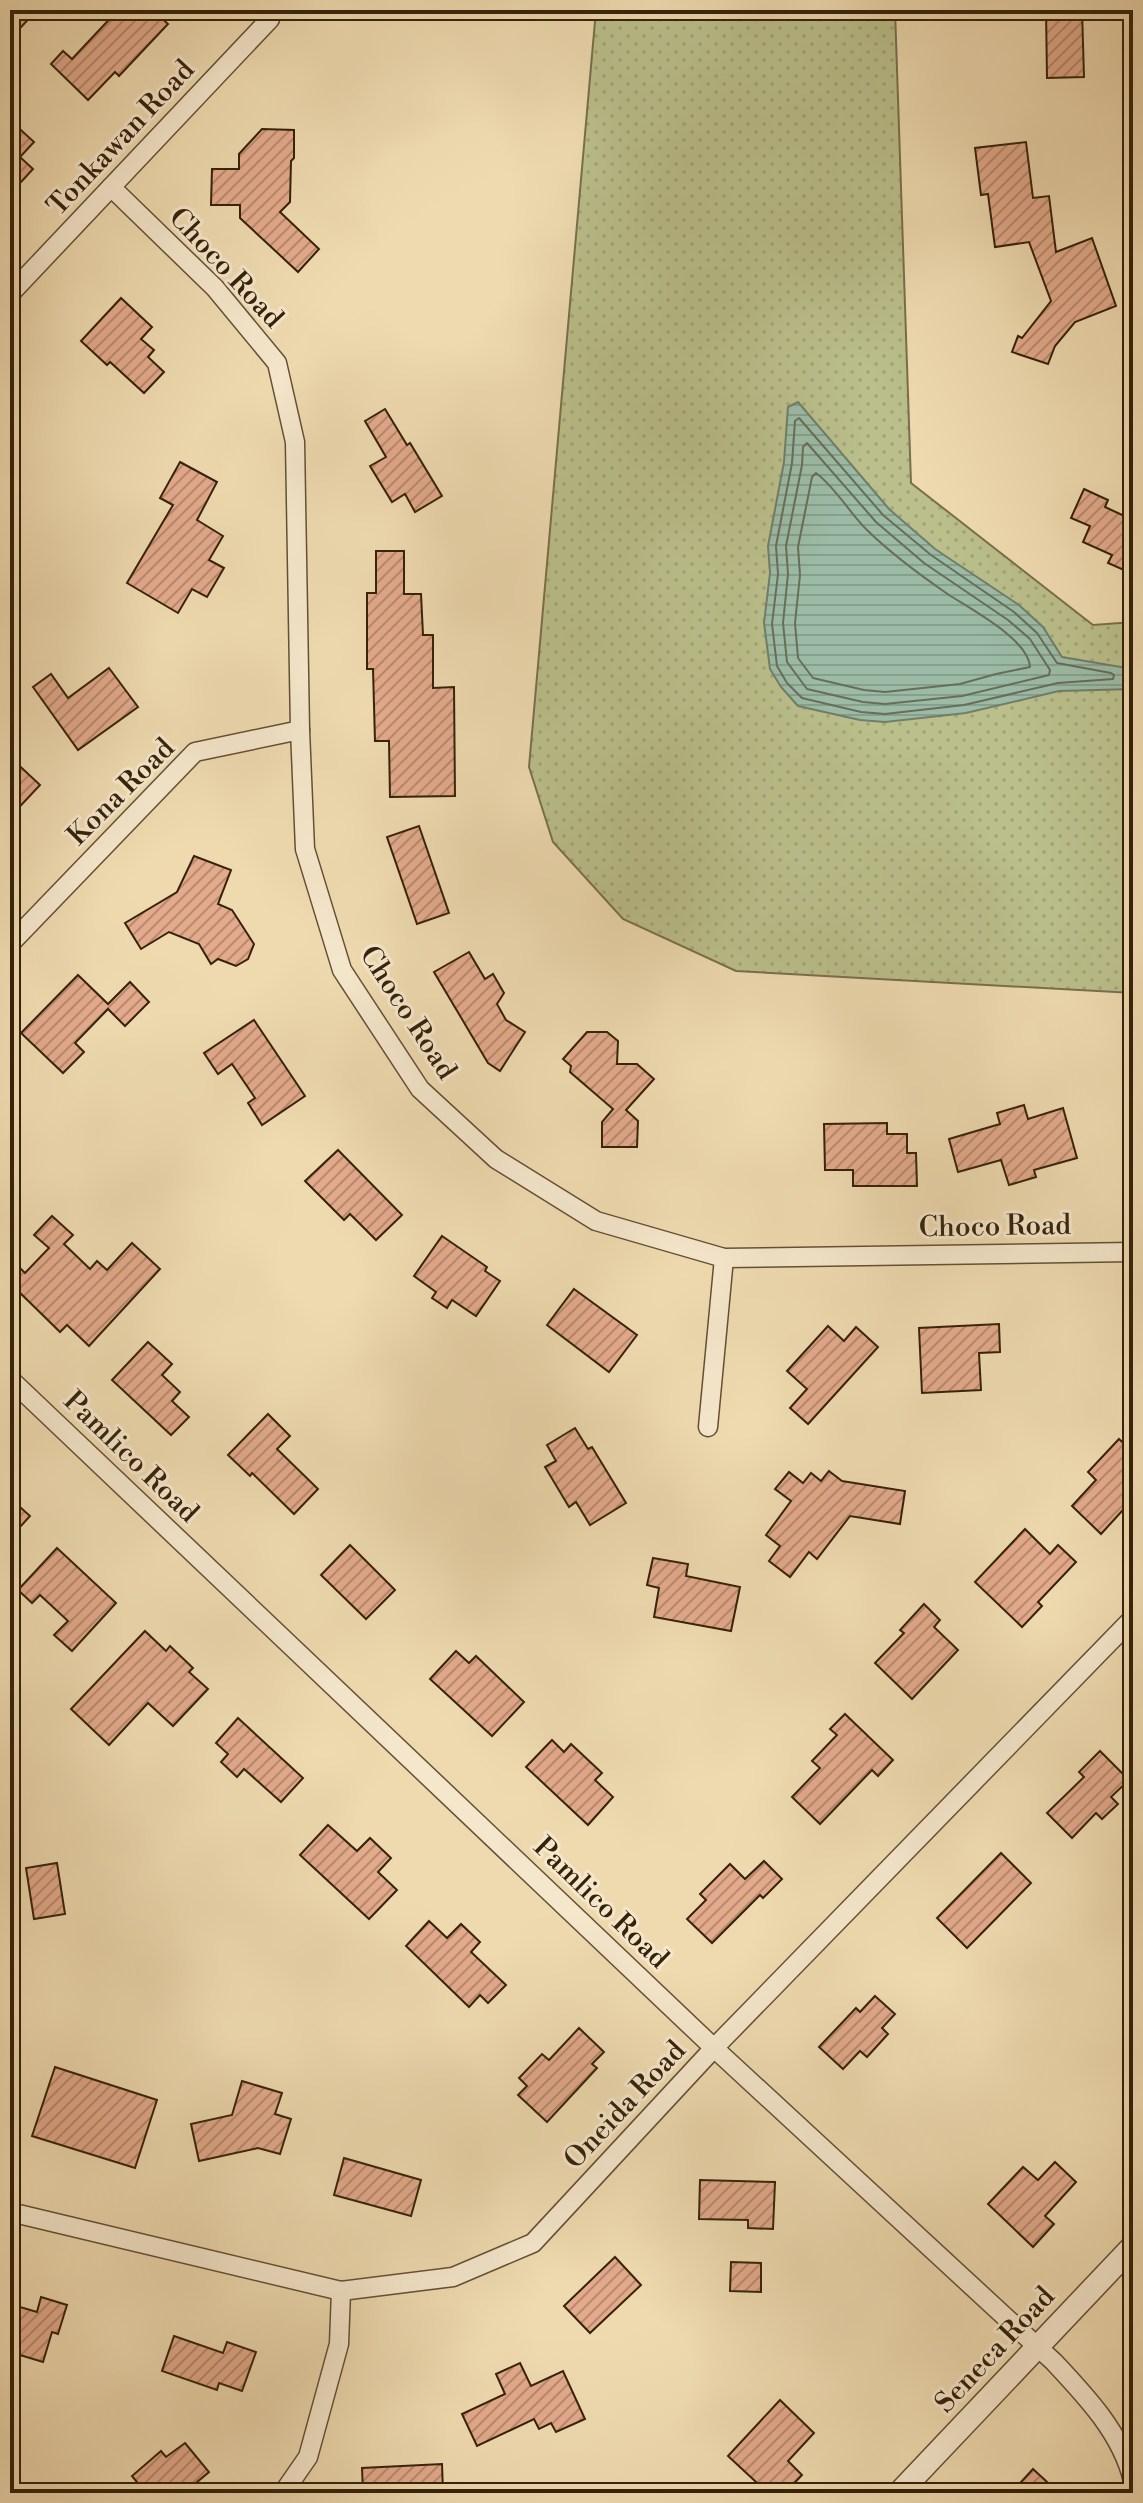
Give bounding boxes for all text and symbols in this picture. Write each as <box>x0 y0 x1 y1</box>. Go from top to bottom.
street label: Tonkawan Road <box>40 53 202 223</box>
street label: Choco Road <box>161 200 291 336</box>
street label: Kona Road <box>60 731 182 853</box>
street label: Choco Road <box>352 939 464 1086</box>
street label: Choco Road <box>919 1208 1072 1245</box>
street label: Pamlico Road <box>56 1384 206 1530</box>
street label: Pamlico Road <box>526 1830 676 1976</box>
street label: Oneida Road <box>557 2034 693 2176</box>
street label: Seneca Road <box>928 2279 1063 2420</box>

